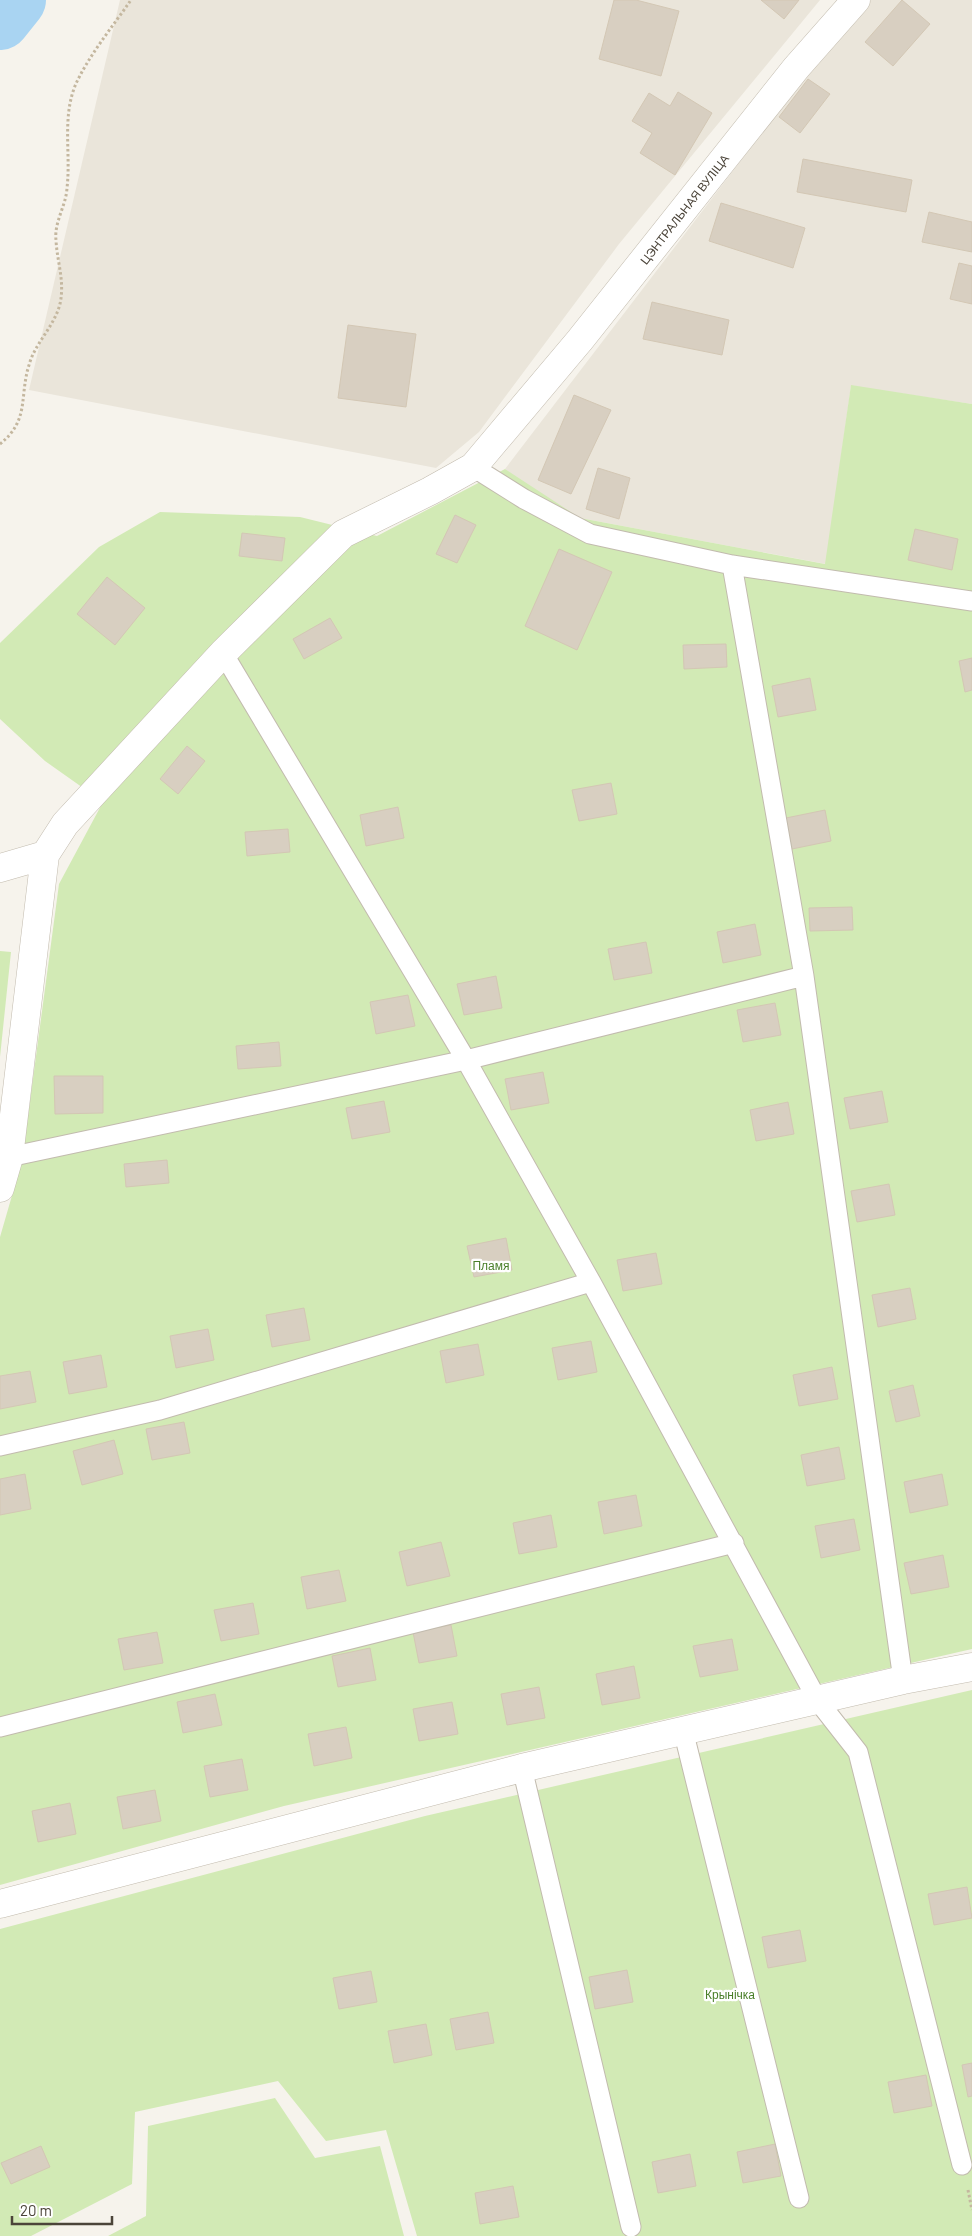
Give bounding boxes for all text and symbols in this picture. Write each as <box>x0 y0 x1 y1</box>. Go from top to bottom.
street label: ЦЭНТРАЛЬНАЯ ВУЛІЦА <box>637 151 732 267</box>
park label: Пламя <box>472 1258 510 1272</box>
park label: Крынічка <box>705 1987 755 2002</box>
scale bar <box>12 2194 112 2226</box>
text: 20 m <box>20 2201 52 2219</box>

